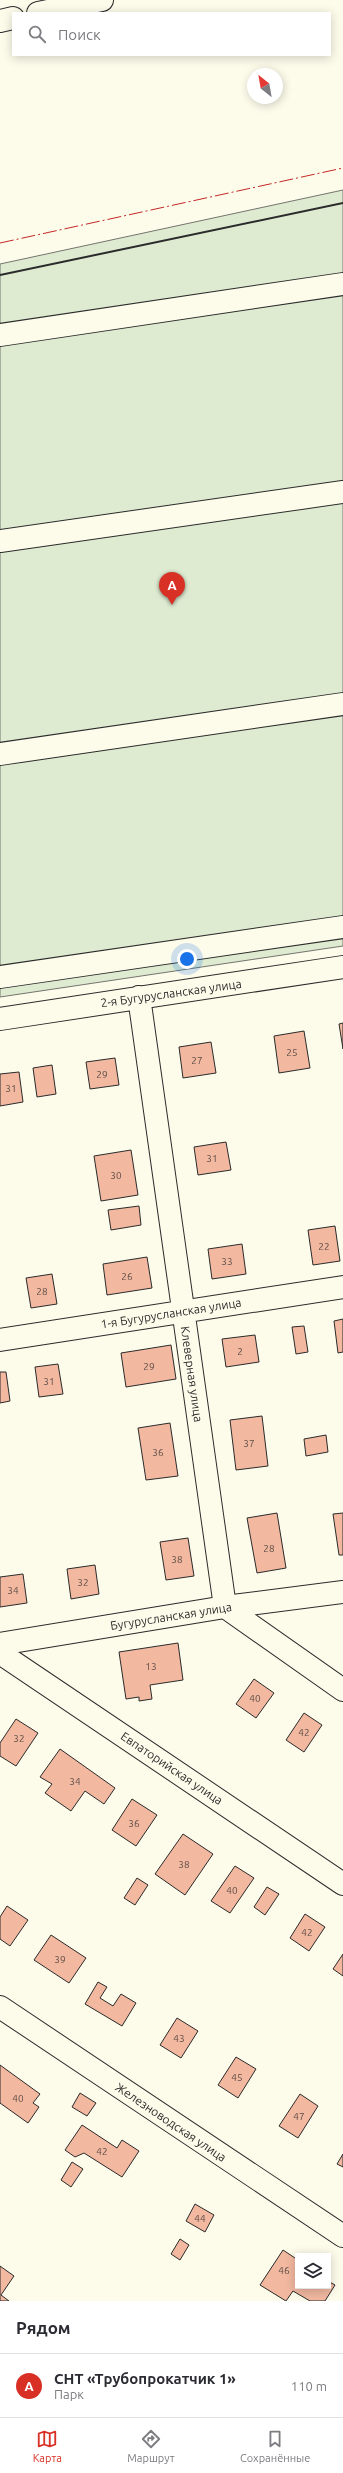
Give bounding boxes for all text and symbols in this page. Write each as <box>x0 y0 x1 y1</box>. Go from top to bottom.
search box <box>12 12 331 56</box>
icon: search <box>26 23 48 45</box>
text: Поиск <box>58 26 101 43</box>
north arrow <box>247 68 283 104</box>
pin: A <box>159 572 185 605</box>
your location <box>177 949 197 969</box>
street label: 2-я Бугурусланская улица <box>100 977 242 1009</box>
house number: 25 <box>286 1047 298 1058</box>
house number: 27 <box>191 1055 203 1066</box>
house number: 29 <box>96 1069 108 1080</box>
house number: 31 <box>5 1083 17 1094</box>
house number: 31 <box>206 1153 218 1164</box>
house number: 30 <box>110 1170 122 1181</box>
house number: 22 <box>318 1241 330 1252</box>
house number: 33 <box>221 1256 233 1267</box>
house number: 26 <box>121 1271 133 1282</box>
house number: 28 <box>36 1286 48 1297</box>
street label: 1-я Бугурусланская улица <box>100 1295 242 1331</box>
street label: Клеверная улица <box>179 1325 205 1423</box>
house number: 2 <box>237 1346 243 1357</box>
house number: 29 <box>143 1361 155 1372</box>
house number: 31 <box>43 1376 55 1387</box>
house number: 37 <box>243 1438 255 1449</box>
house number: 36 <box>152 1447 164 1458</box>
house number: 28 <box>263 1543 275 1554</box>
house number: 38 <box>171 1554 183 1565</box>
house number: 32 <box>77 1577 89 1588</box>
house number: 34 <box>7 1585 19 1596</box>
street label: Бугурусланская улица <box>109 1600 233 1632</box>
house number: 13 <box>145 1661 157 1672</box>
house number: 40 <box>249 1693 261 1704</box>
house number: 42 <box>298 1727 310 1738</box>
street label: Евпаторийская улица <box>119 1729 225 1807</box>
house number: 32 <box>13 1733 25 1744</box>
house number: 34 <box>69 1776 81 1787</box>
house number: 36 <box>128 1818 140 1829</box>
house number: 38 <box>178 1859 190 1870</box>
house number: 40 <box>226 1885 238 1896</box>
house number: 42 <box>301 1927 313 1938</box>
house number: 39 <box>54 1954 66 1965</box>
house number: 43 <box>173 2033 185 2044</box>
house number: 45 <box>231 2072 243 2083</box>
street label: Железноводская улица <box>113 2080 229 2164</box>
house number: 40 <box>12 2093 24 2104</box>
house number: 47 <box>293 2111 305 2122</box>
house number: 42 <box>96 2146 108 2157</box>
house number: 44 <box>194 2213 206 2224</box>
map controls <box>295 2253 331 2289</box>
button: layers <box>295 2253 331 2289</box>
house number: 46 <box>278 2265 290 2276</box>
text: Рядом <box>16 2318 71 2337</box>
text: СНТ «Трубопрокатчик 1» <box>54 2370 236 2387</box>
text: A <box>24 2379 34 2393</box>
text: 110 m <box>291 2379 327 2393</box>
text: Парк <box>54 2387 84 2401</box>
tab: Карта <box>33 2428 62 2464</box>
tab: Маршрут <box>127 2428 175 2464</box>
tab: Сохранённые <box>240 2428 310 2464</box>

